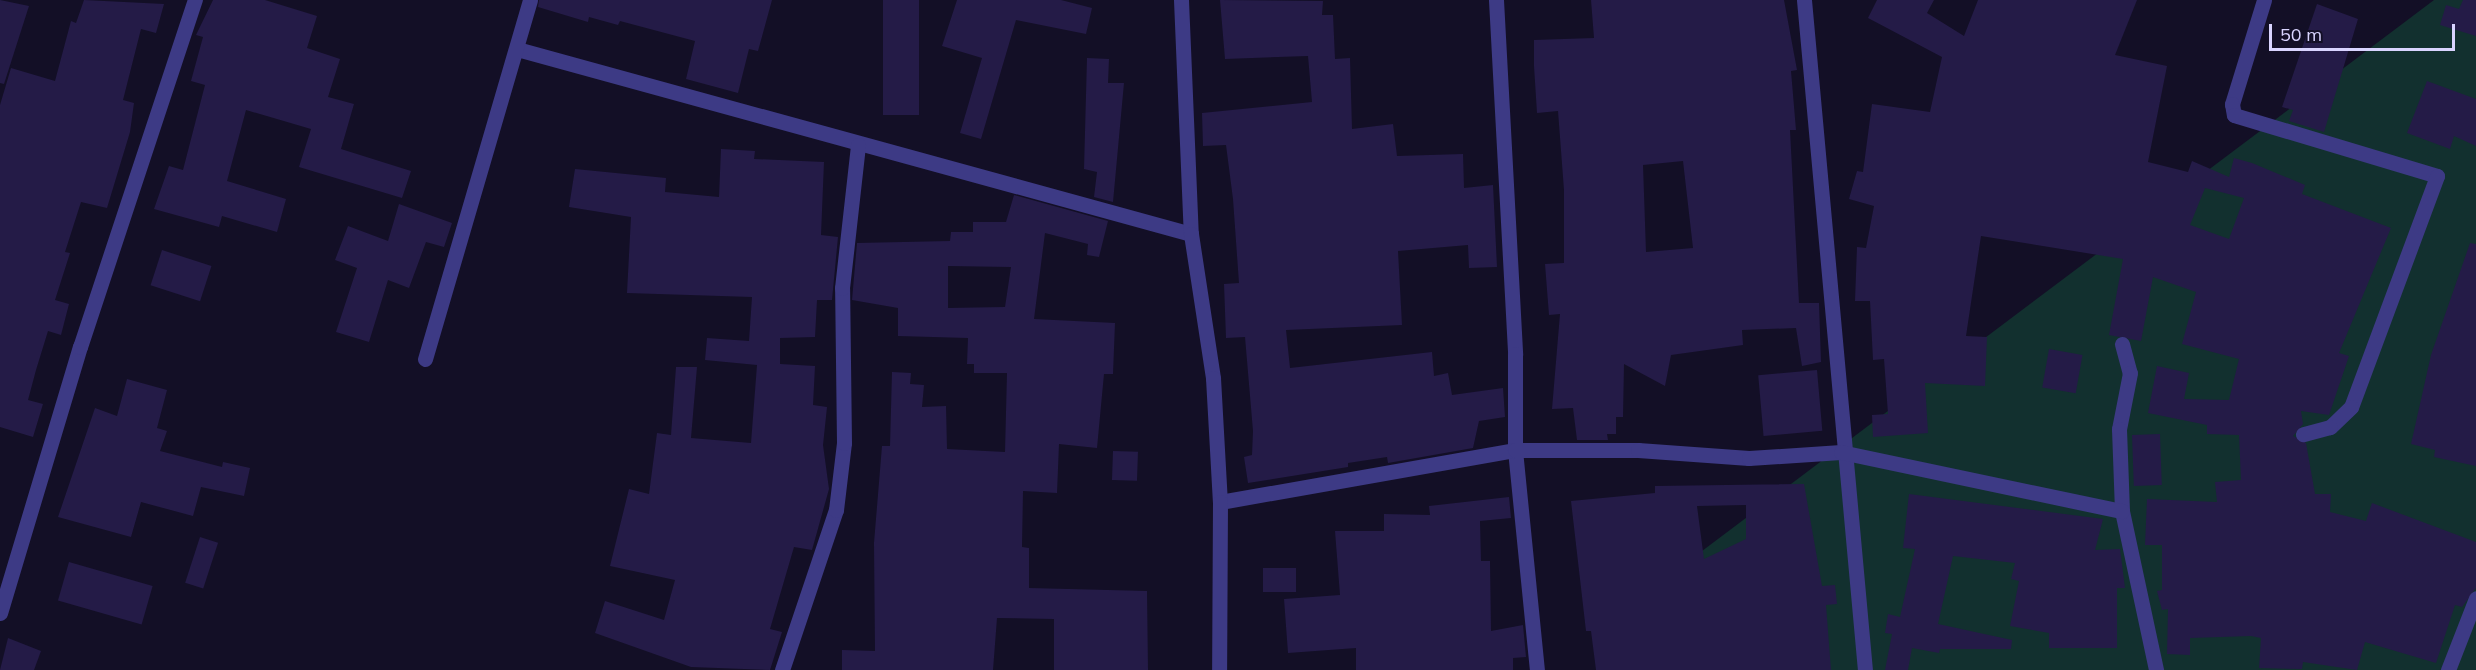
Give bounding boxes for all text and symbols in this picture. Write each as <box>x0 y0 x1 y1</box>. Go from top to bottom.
scale bar <box>2272 12 2458 50</box>
text: 50 m <box>2280 23 2322 46</box>

